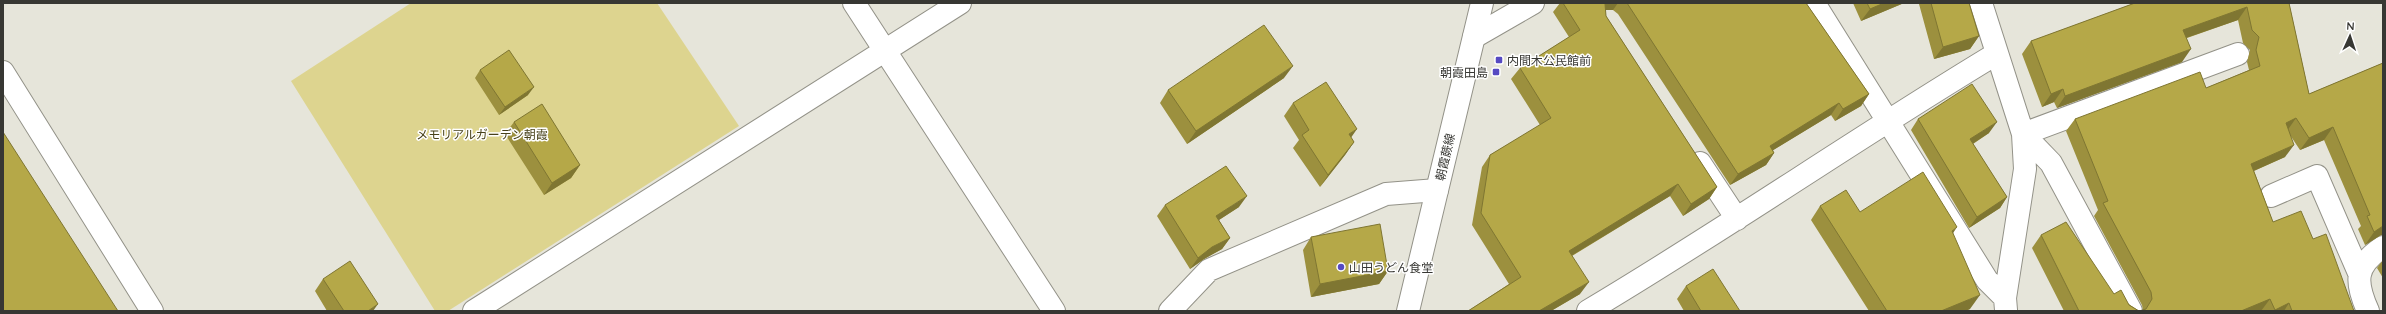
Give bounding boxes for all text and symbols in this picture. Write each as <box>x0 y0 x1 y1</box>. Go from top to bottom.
north arrow <box>2330 16 2370 56</box>
text: N <box>2346 19 2355 33</box>
place label: 内間木公民館前 <box>1507 53 1591 68</box>
marker: 内間木公民館前 <box>1494 55 1504 65</box>
place label: 朝霞田島 <box>1440 65 1488 80</box>
marker: 朝霞田島 <box>1491 67 1501 77</box>
park label: メモリアルガーデン朝霞 <box>416 127 548 142</box>
street label: 朝霞蕨線 <box>1432 132 1458 182</box>
place label: 山田うどん食堂 <box>1349 260 1433 275</box>
marker: 山田うどん食堂 <box>1336 262 1346 272</box>

